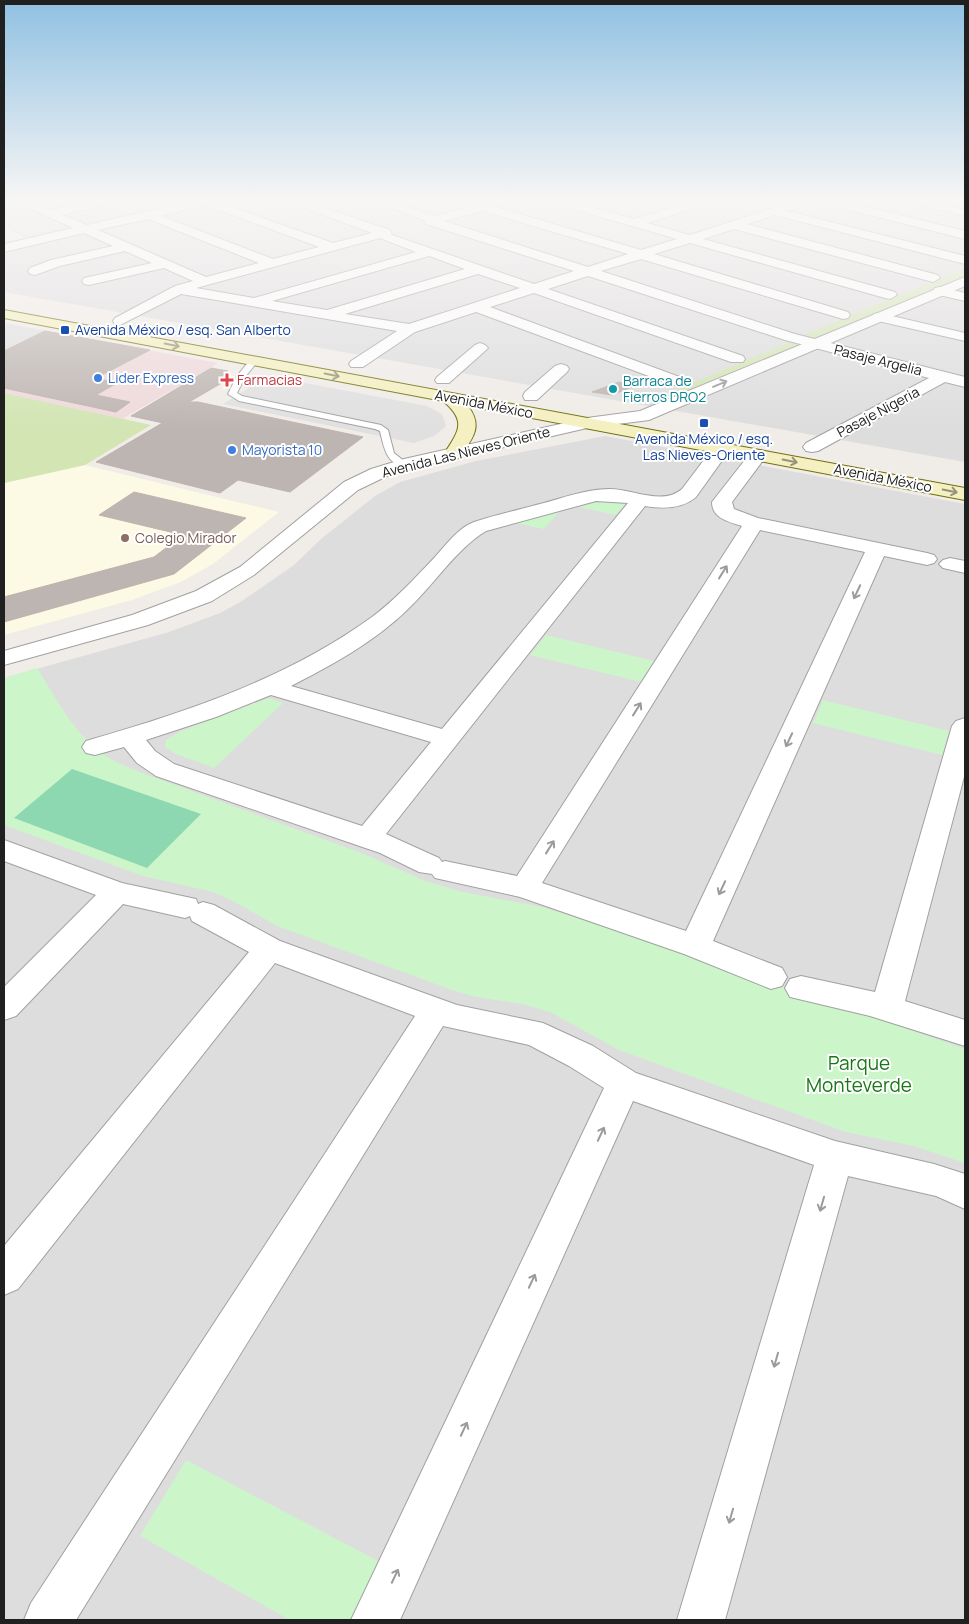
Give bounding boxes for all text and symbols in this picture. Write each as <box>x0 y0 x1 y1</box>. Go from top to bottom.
place label: Avenida México / esq. San Alberto <box>75 320 291 339</box>
marker: Avenida México / esq. San Alberto <box>59 324 71 336</box>
street label: Pasaje Argelia <box>832 339 924 380</box>
one-way arrow <box>164 341 180 351</box>
place label: Lider Express <box>108 368 194 387</box>
place label: Farmacias <box>237 370 302 389</box>
one-way arrow <box>323 371 339 381</box>
place label: Barraca de Fierros DRO2 <box>623 371 706 406</box>
marker: Lider Express <box>92 372 104 384</box>
marker: Farmacias <box>221 374 233 386</box>
one-way arrow <box>712 378 727 388</box>
street label: Pasaje Nigeria <box>833 382 922 441</box>
marker: Barraca de Fierros DRO2 <box>607 383 619 395</box>
street label: Avenida México <box>433 385 535 422</box>
marker: Avenida México / esq. Las Nieves-Oriente <box>698 417 710 429</box>
street label: Avenida Las Nieves Oriente <box>380 421 552 482</box>
place label: Avenida México / esq. Las Nieves-Oriente <box>635 429 773 464</box>
place label: Mayorista 10 <box>242 440 322 459</box>
marker: Mayorista 10 <box>226 444 238 456</box>
one-way arrow <box>782 457 798 466</box>
street label: Avenida México <box>832 459 934 496</box>
one-way arrow <box>942 486 958 496</box>
place label: Colegio Mirador <box>135 528 237 547</box>
marker: Colegio Mirador <box>119 532 131 544</box>
one-way arrow <box>719 565 729 579</box>
one-way arrow <box>851 585 861 600</box>
one-way arrow <box>632 702 642 716</box>
one-way arrow <box>784 732 794 747</box>
one-way arrow <box>546 840 556 854</box>
one-way arrow <box>716 880 726 895</box>
park label: Parque Monteverde <box>806 1050 912 1098</box>
one-way arrow <box>596 1127 606 1142</box>
one-way arrow <box>816 1195 826 1211</box>
one-way arrow <box>528 1274 537 1289</box>
one-way arrow <box>771 1352 781 1368</box>
one-way arrow <box>459 1422 469 1437</box>
one-way arrow <box>726 1508 735 1524</box>
one-way arrow <box>391 1569 400 1584</box>

